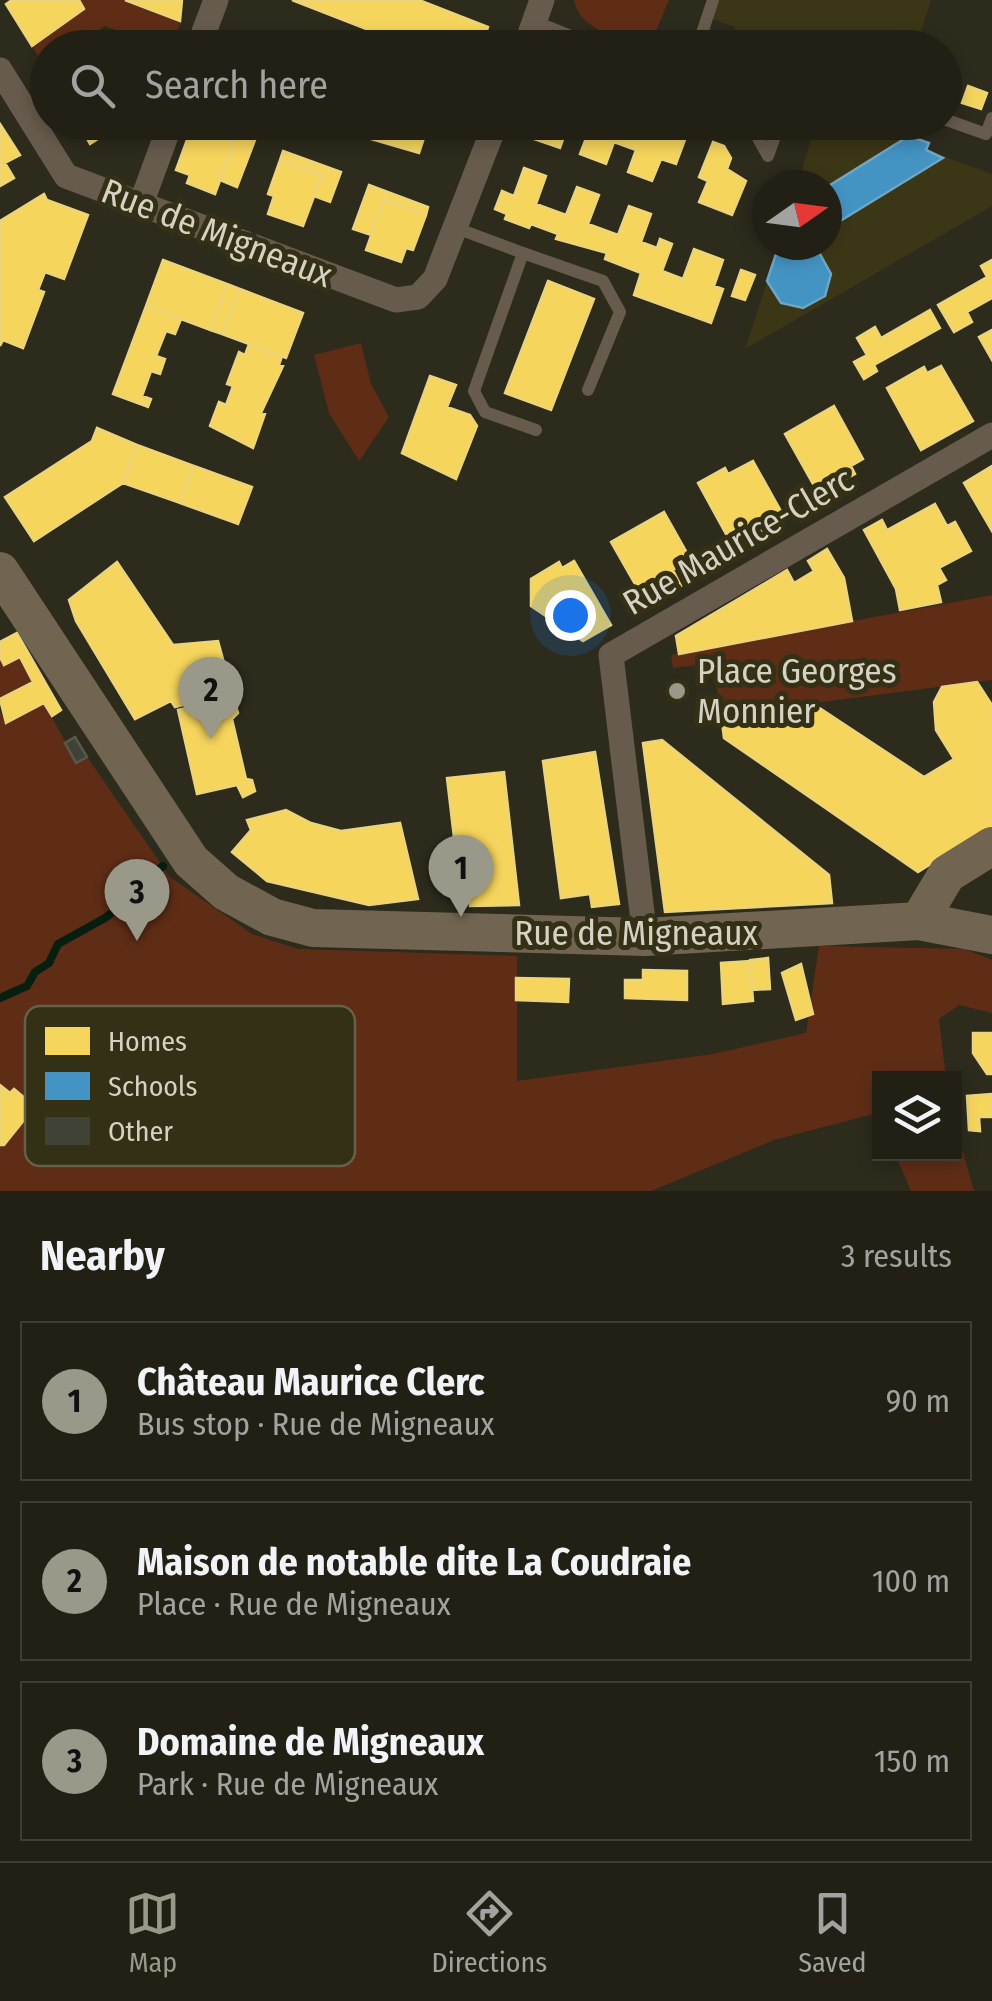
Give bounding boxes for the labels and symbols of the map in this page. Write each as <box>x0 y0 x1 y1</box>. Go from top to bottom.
street label: Rue de Migneaux <box>96 170 339 296</box>
north arrow <box>752 170 842 260</box>
street label: Rue Maurice-Clerc <box>615 458 861 624</box>
your location <box>545 590 596 641</box>
place label: Place Georges Monnier <box>697 650 897 732</box>
pin: 2 <box>178 656 244 739</box>
marker: Place Georges Monnier <box>666 680 688 702</box>
pin: 1 <box>428 834 494 917</box>
pin: 3 <box>104 858 170 941</box>
street label: Rue de Migneaux <box>514 912 758 954</box>
legend <box>25 1006 355 1166</box>
text: Homes <box>108 1025 187 1058</box>
text: Schools <box>108 1070 197 1103</box>
text: Other <box>108 1115 173 1148</box>

